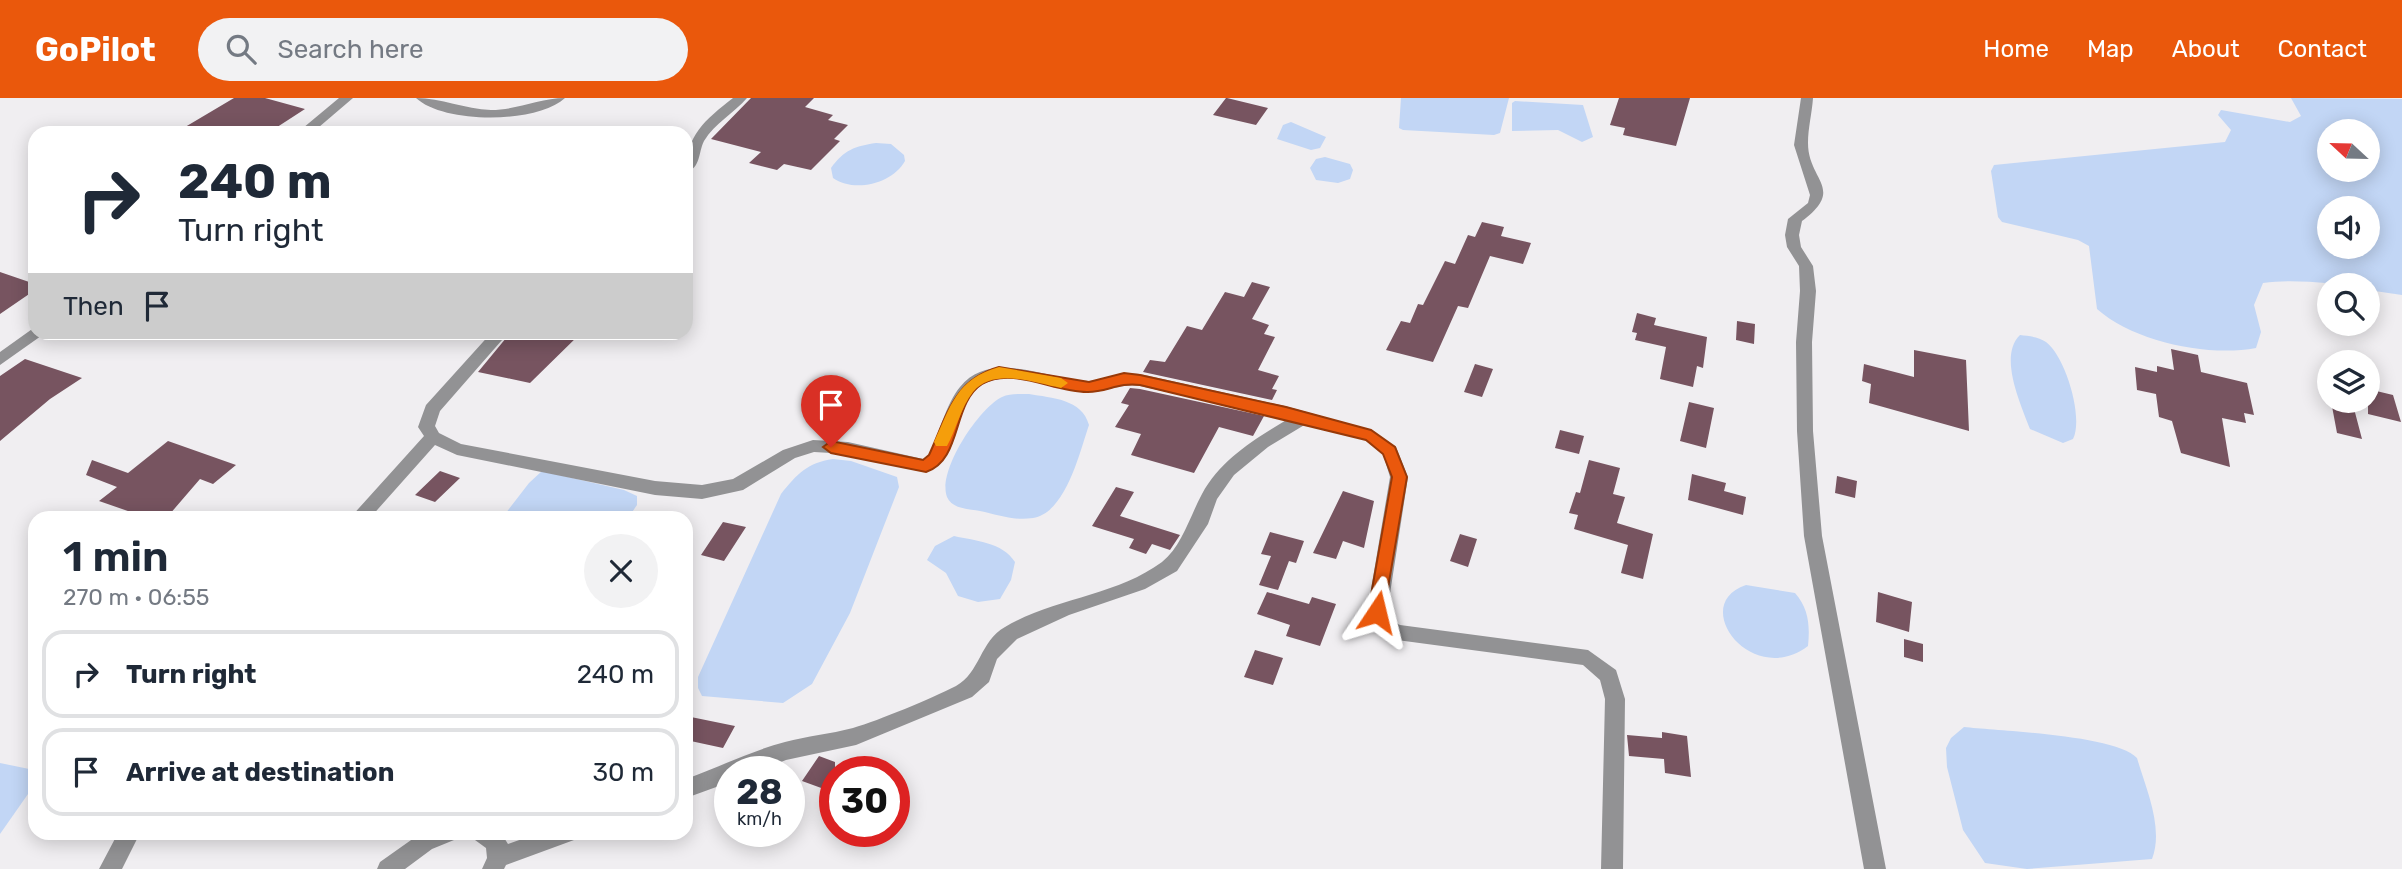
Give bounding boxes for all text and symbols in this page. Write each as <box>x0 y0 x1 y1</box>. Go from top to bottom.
search box <box>198 18 688 81</box>
text: GoPilot <box>35 30 156 69</box>
icon: search <box>222 30 260 68</box>
text: Search here <box>278 34 423 65</box>
text: Home <box>1983 35 2049 63</box>
text: Map <box>2087 35 2134 63</box>
text: About <box>2172 35 2240 63</box>
text: Contact <box>2278 35 2367 63</box>
north arrow <box>2317 119 2380 182</box>
map controls <box>2317 119 2380 413</box>
text: 240 m <box>178 152 332 210</box>
icon: right <box>63 154 154 245</box>
button: sound <box>2317 196 2380 259</box>
text: Turn right <box>178 211 323 249</box>
button: search <box>2317 273 2380 336</box>
icon: arrive <box>138 287 176 325</box>
text: Then <box>63 291 124 322</box>
button: layers <box>2317 350 2380 413</box>
pin <box>801 375 861 447</box>
icon: arrive <box>812 386 850 424</box>
text: 1 min <box>63 532 169 582</box>
button: close <box>584 534 658 608</box>
position arrow <box>1340 575 1414 649</box>
text: 270 m · 06:55 <box>63 583 210 611</box>
icon: right <box>67 655 105 693</box>
text: Turn right <box>126 659 256 690</box>
text: 240 m <box>577 659 654 690</box>
icon: arrive <box>67 753 105 791</box>
speed limit sign: 30 <box>819 756 910 847</box>
text: Arrive at destination <box>126 757 394 788</box>
text: 30 m <box>592 757 654 788</box>
text: 28 <box>736 771 783 813</box>
text: km/h <box>737 808 782 830</box>

